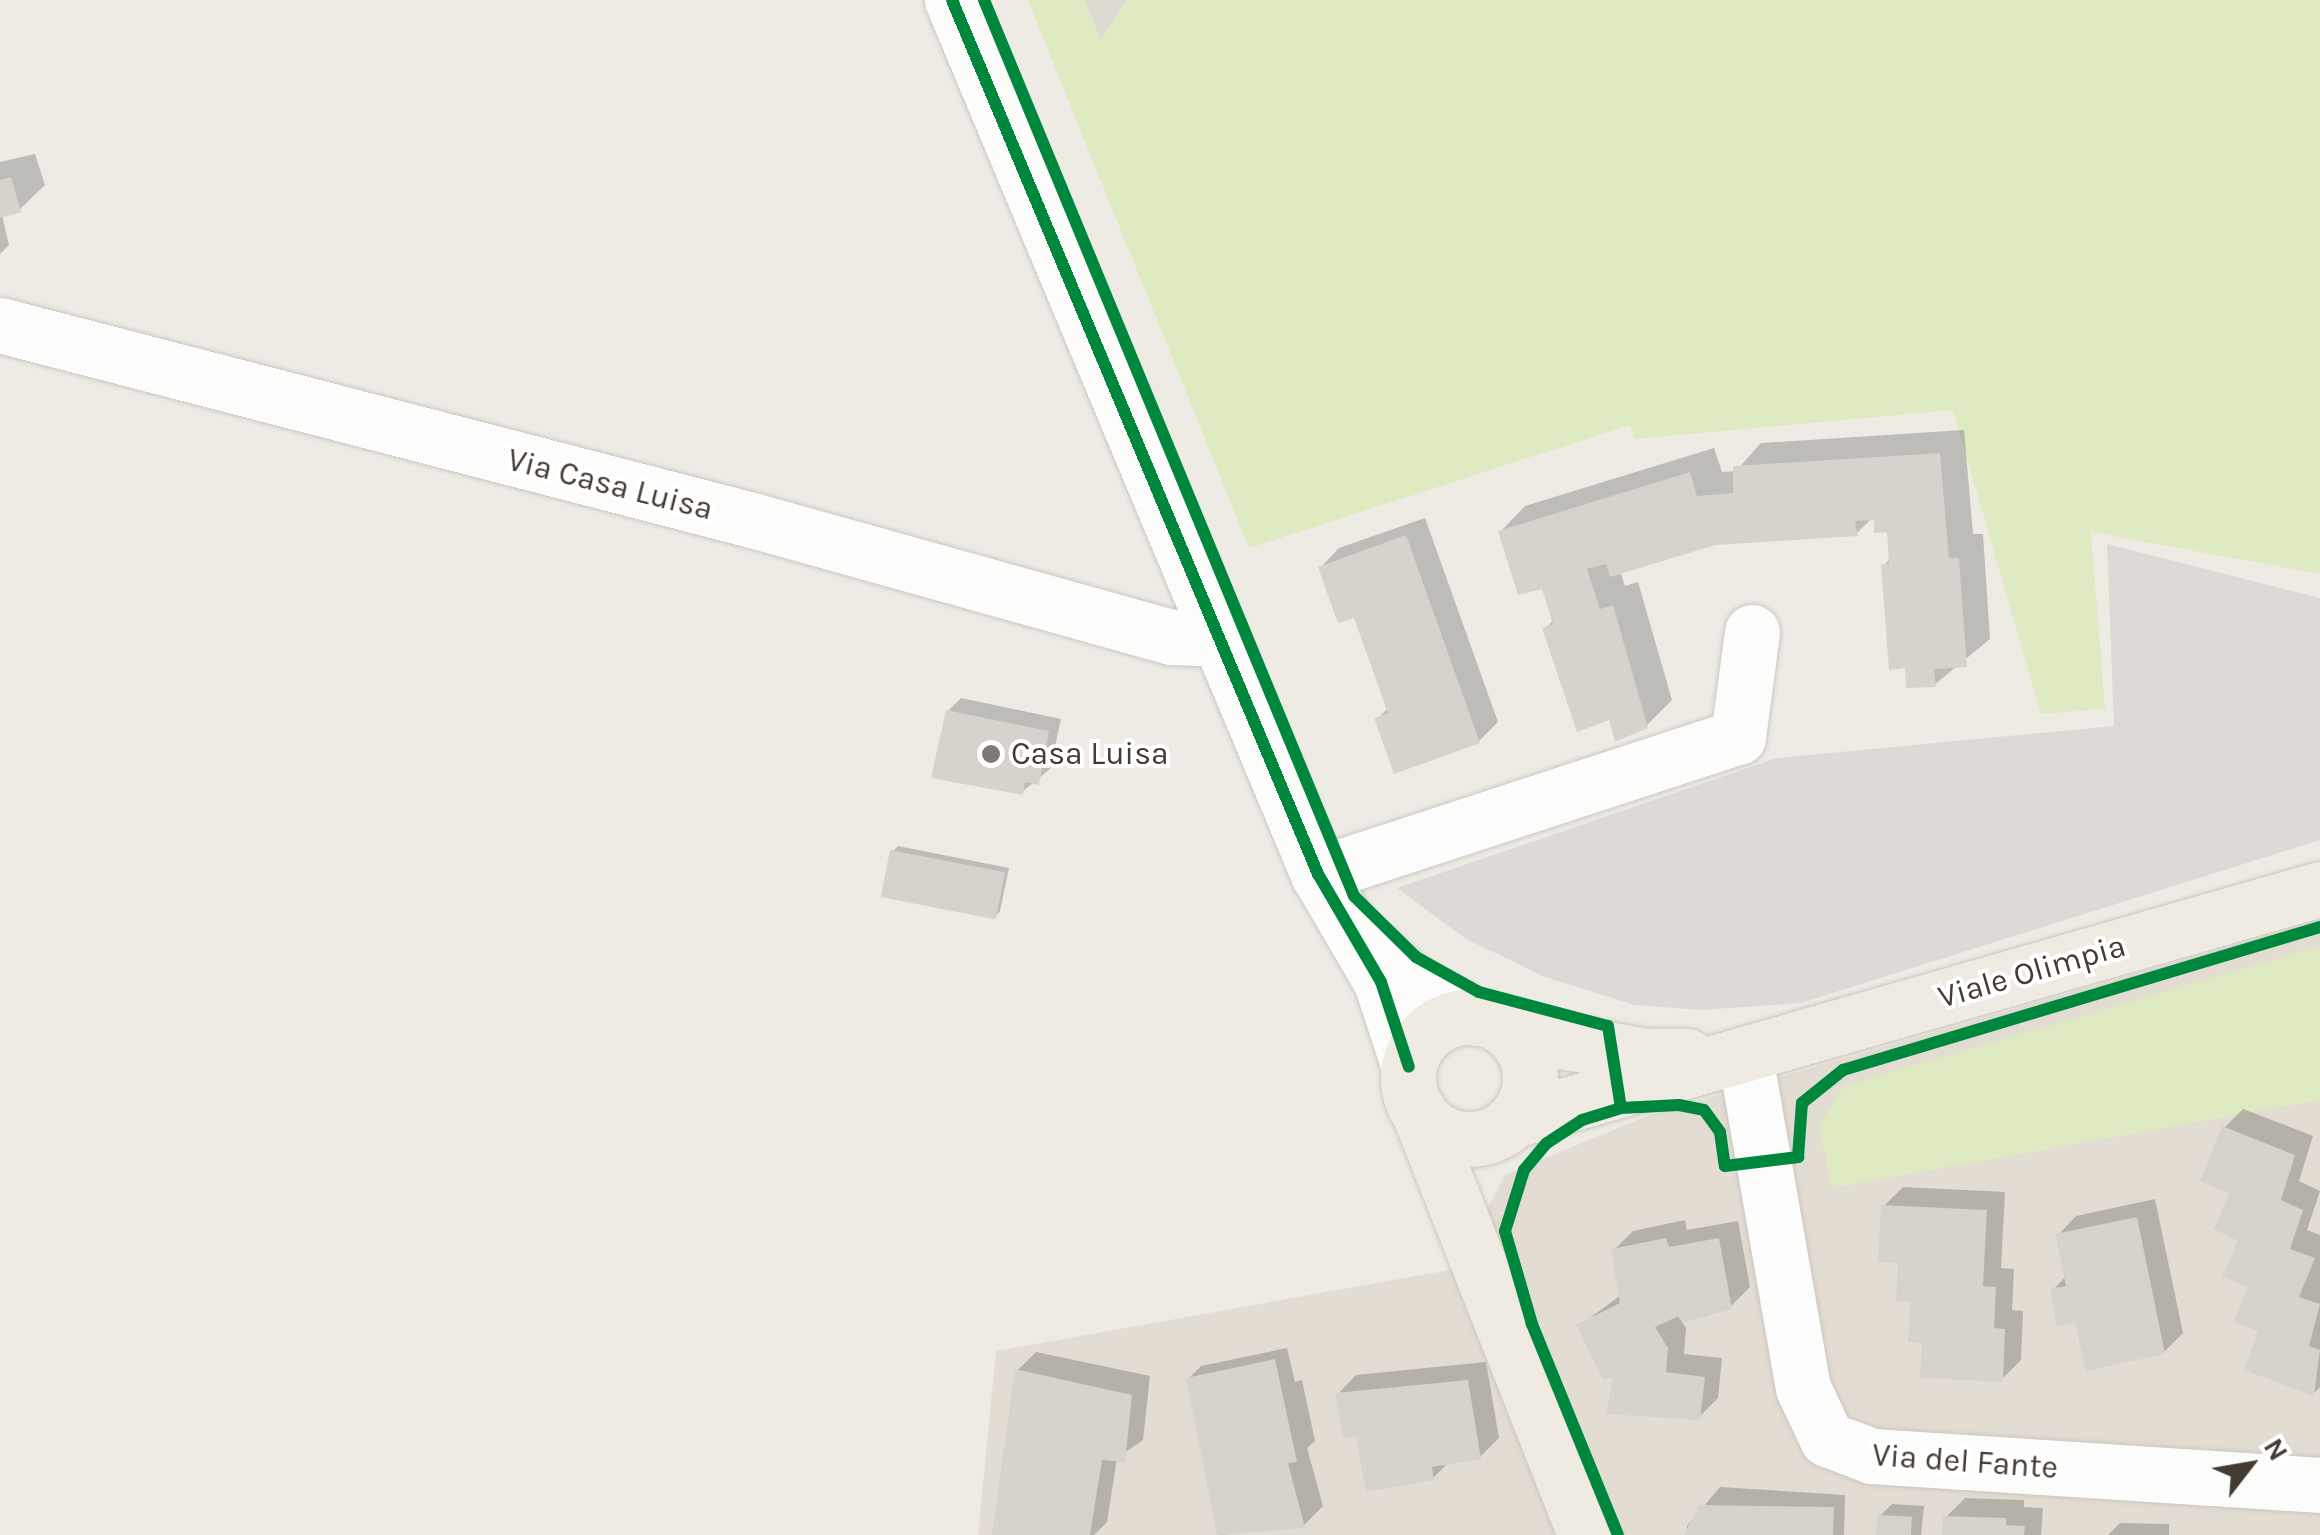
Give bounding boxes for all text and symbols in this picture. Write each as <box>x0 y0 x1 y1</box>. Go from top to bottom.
street label: Via Casa Luisa <box>503 441 717 529</box>
place label: Casa Luisa <box>1011 735 1169 773</box>
marker: Casa Luisa <box>980 743 1002 765</box>
street label: Viale Olimpia <box>1934 927 2130 1017</box>
north arrow <box>2200 1415 2300 1515</box>
text: N <box>2257 1432 2295 1466</box>
street label: Via del Fante <box>1871 1436 2059 1488</box>

